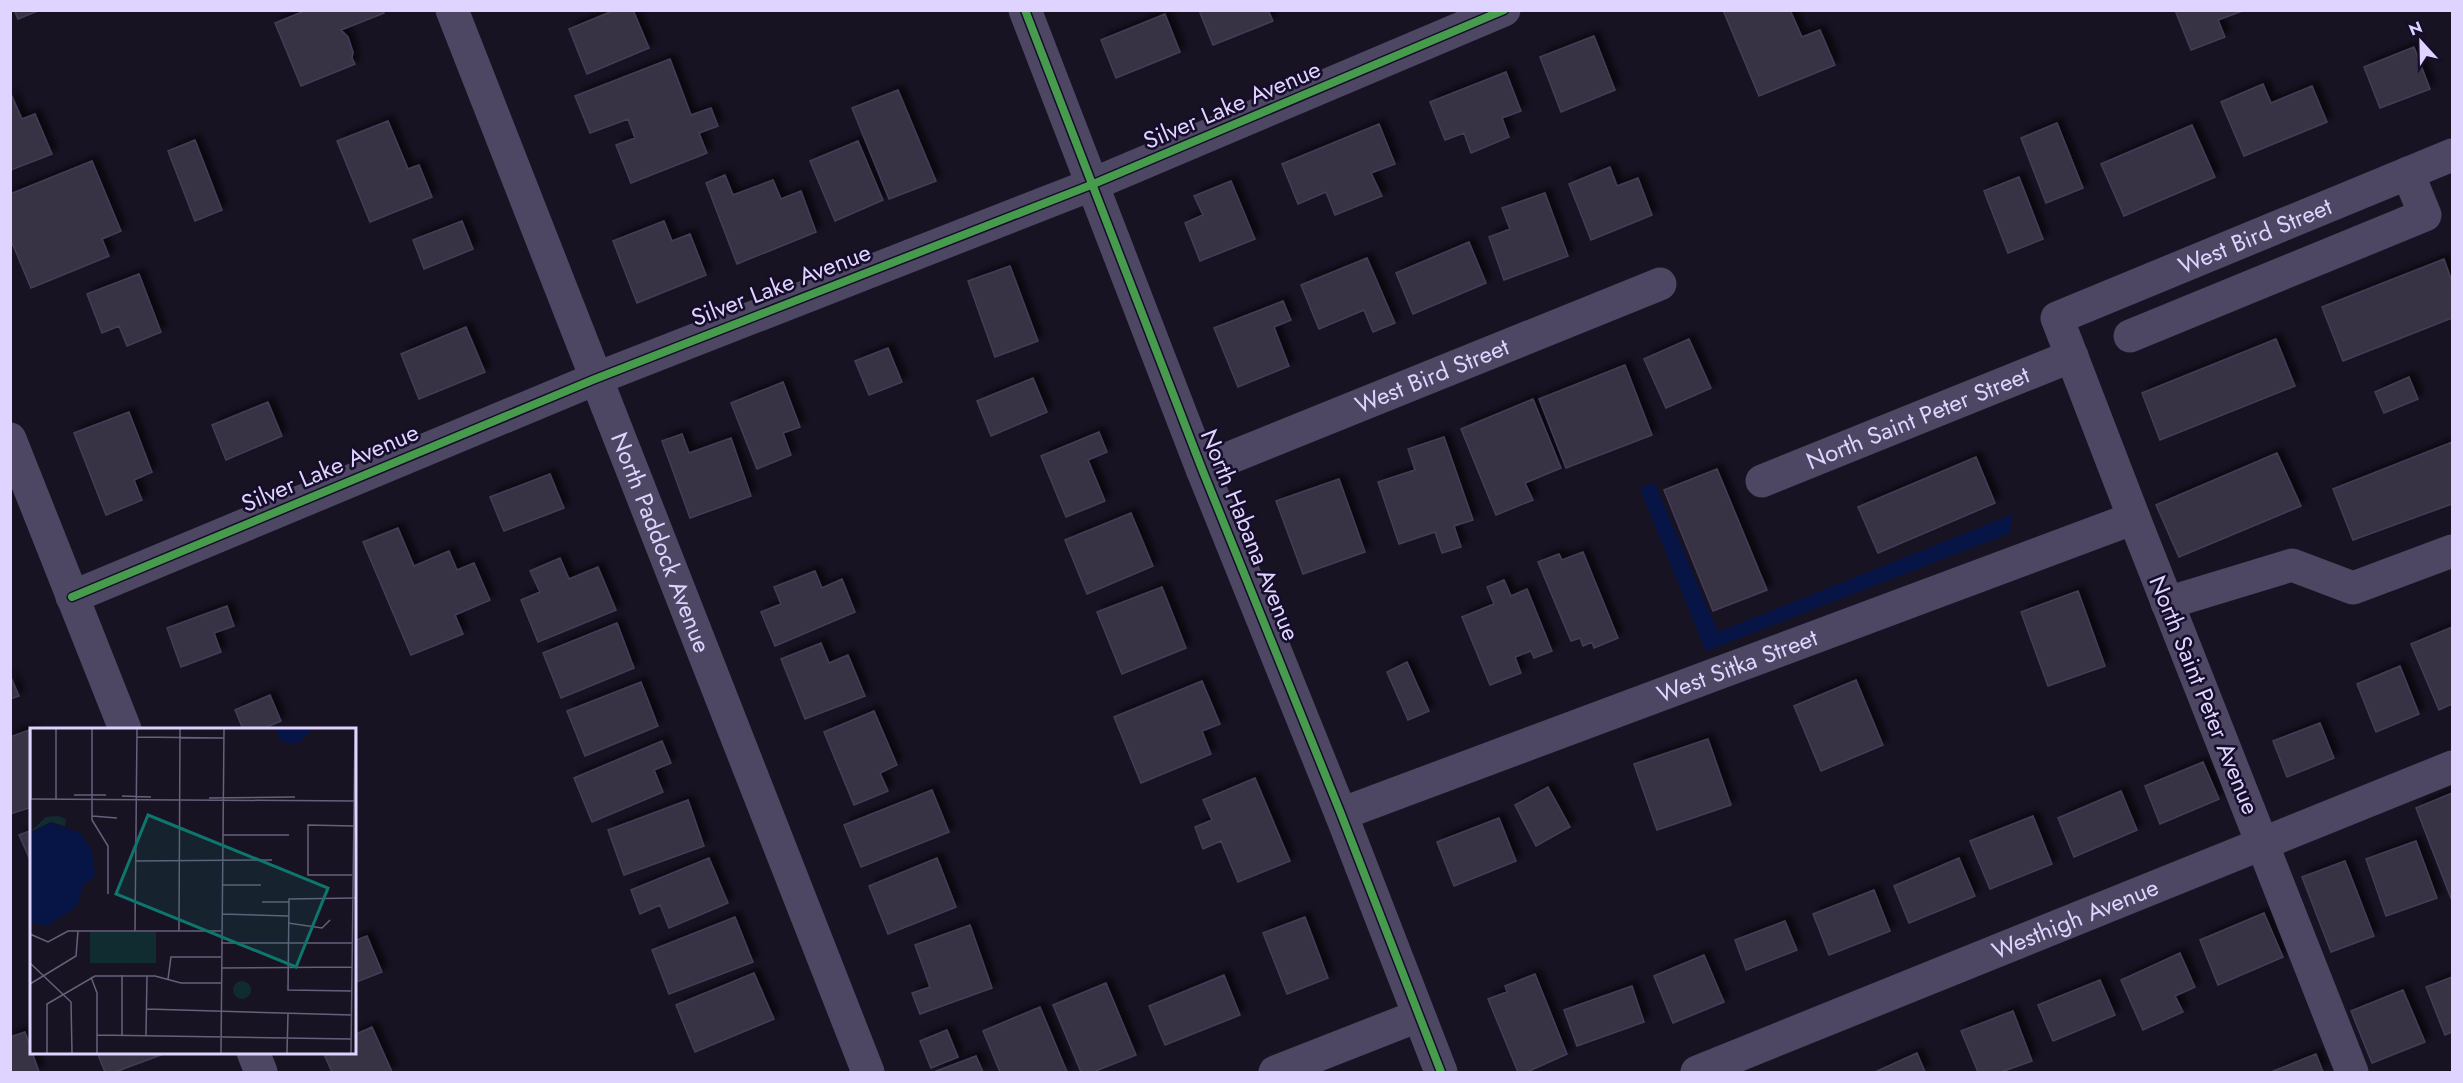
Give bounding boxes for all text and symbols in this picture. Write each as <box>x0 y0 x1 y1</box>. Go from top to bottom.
north arrow <box>2391 12 2451 72</box>
text: N <box>2405 16 2426 42</box>
street label: Silver Lake Avenue <box>1138 51 1326 158</box>
street label: West Bird Street <box>2173 188 2337 283</box>
street label: Silver Lake Avenue <box>686 234 876 335</box>
street label: West Bird Street <box>1350 329 1514 422</box>
street label: North Saint Peter Street <box>1801 357 2035 478</box>
street label: Silver Lake Avenue <box>236 414 424 521</box>
street label: North Habana Avenue <box>1192 424 1309 646</box>
street label: North Paddock Avenue <box>602 427 720 658</box>
street label: North Saint Peter Avenue <box>2140 570 2268 820</box>
street label: West Sitka Street <box>1652 620 1822 711</box>
inset map <box>30 728 356 1053</box>
street label: Westhigh Avenue <box>1987 869 2164 968</box>

